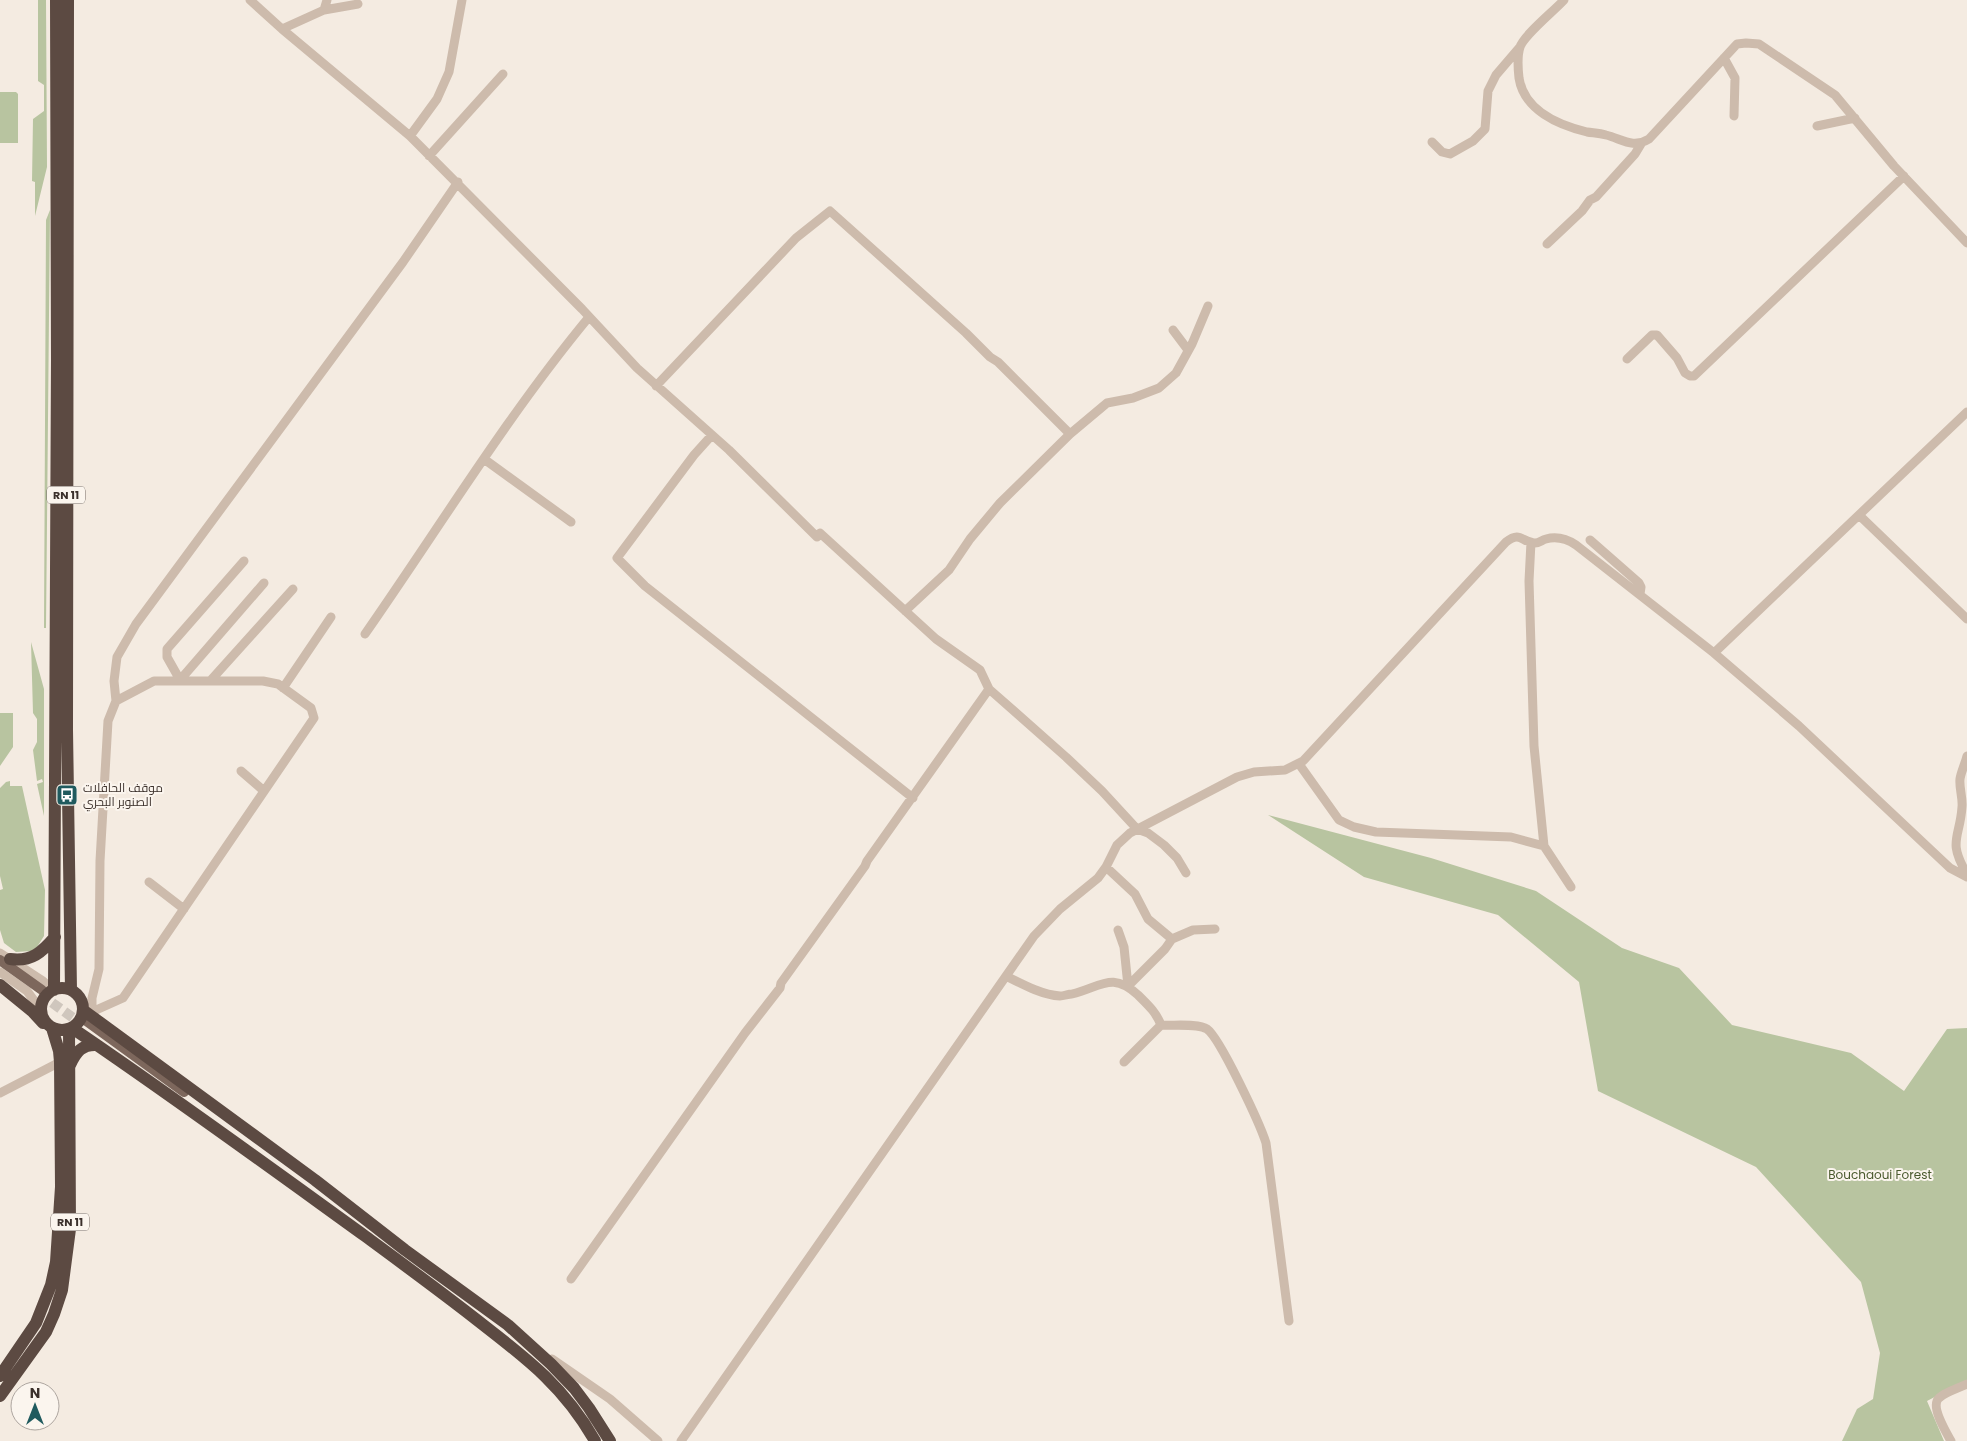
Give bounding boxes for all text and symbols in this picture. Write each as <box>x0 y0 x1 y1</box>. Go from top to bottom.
road number: RN 11 <box>47 486 85 504</box>
place label: موقف الحافلات الصنوبر البحري <box>83 779 163 812</box>
bus stop icon: موقف الحافلات الصنوبر البحري <box>55 783 79 807</box>
park label: Bouchaoui Forest <box>1828 1166 1932 1183</box>
road number: RN 11 <box>51 1214 89 1230</box>
north arrow <box>10 1381 60 1431</box>
text: N <box>30 1383 40 1403</box>

